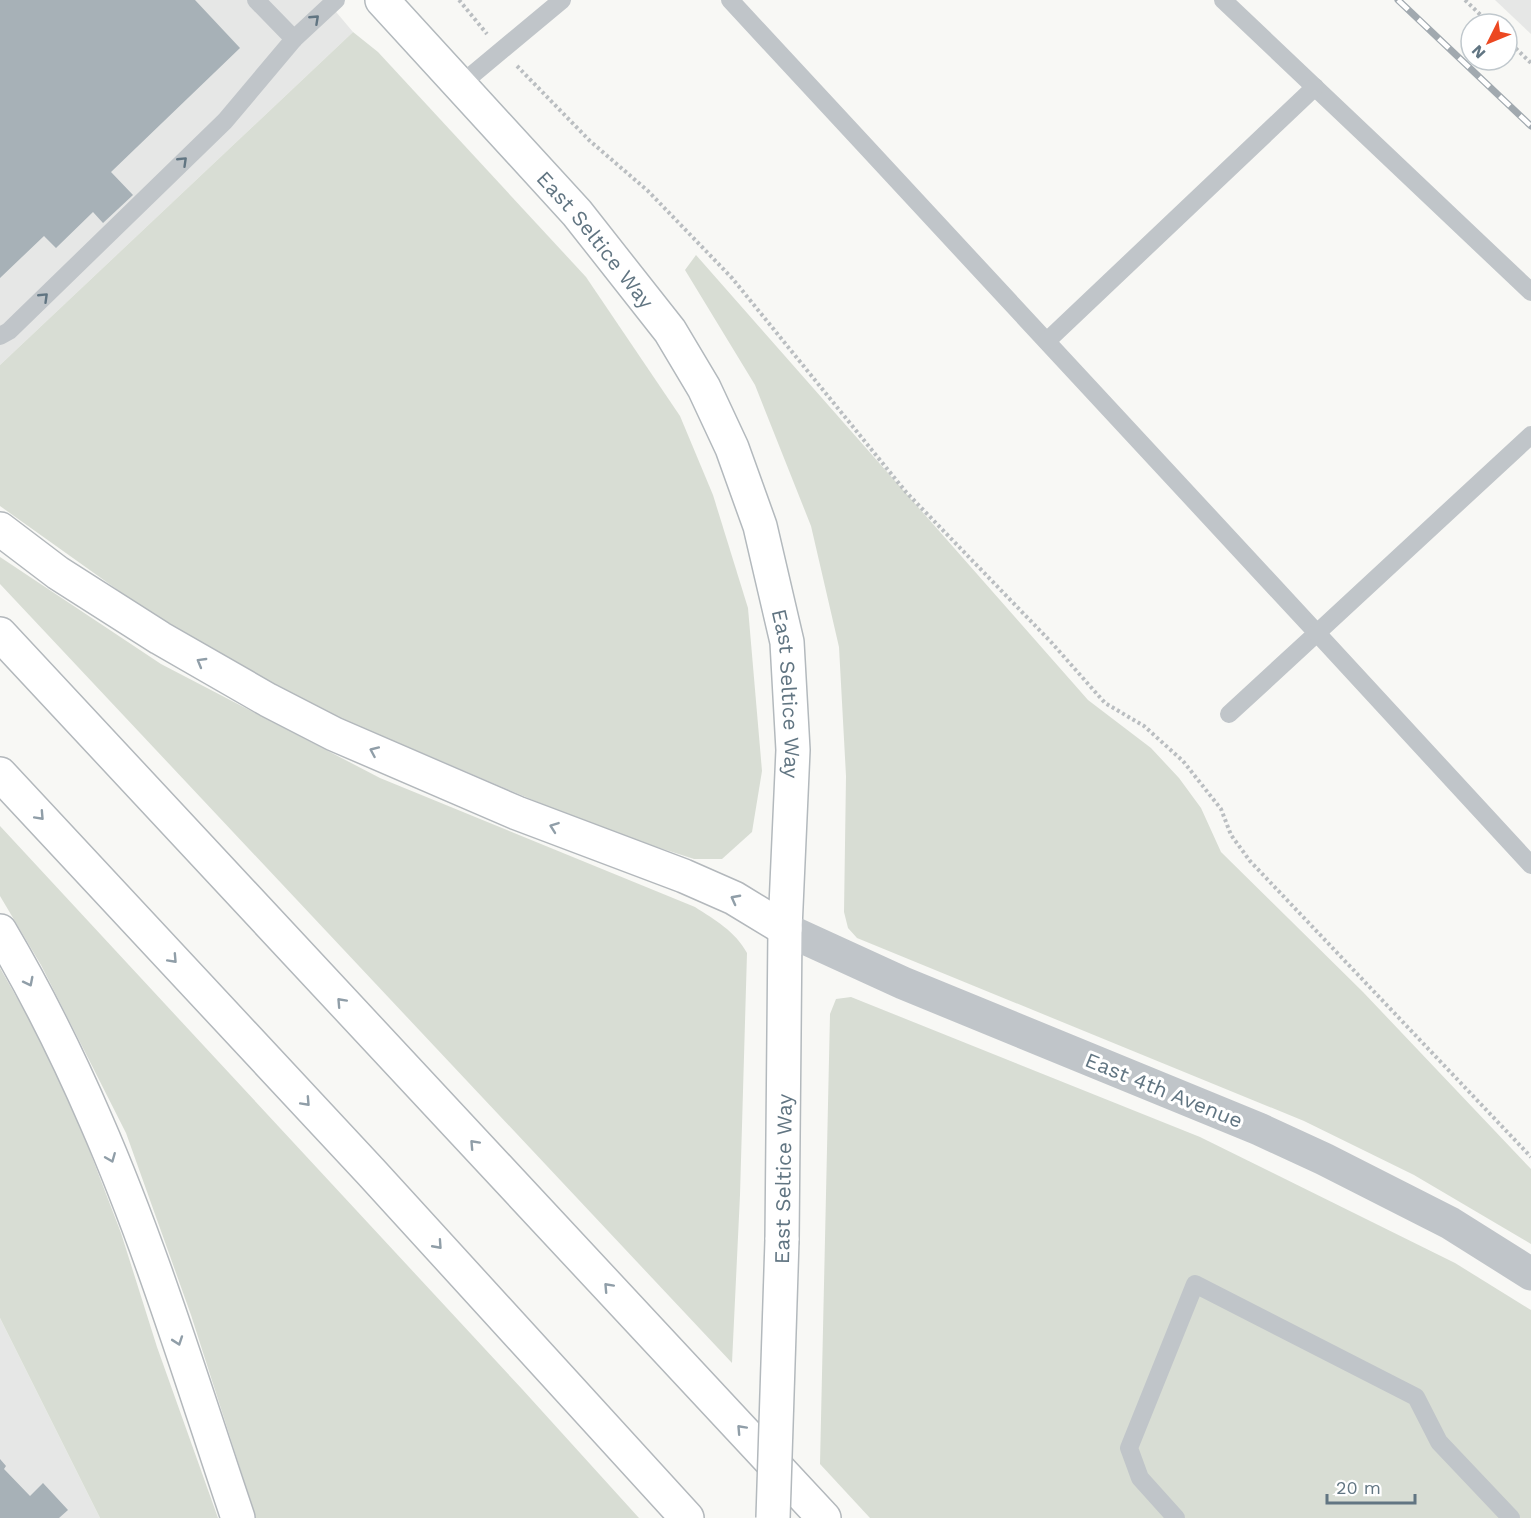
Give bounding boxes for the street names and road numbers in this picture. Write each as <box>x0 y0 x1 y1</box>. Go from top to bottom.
street label: East Seltice Way <box>532 165 660 313</box>
street label: East Seltice Way <box>767 606 806 779</box>
street label: East 4th Avenue <box>1082 1047 1246 1133</box>
street label: East Seltice Way <box>769 1094 797 1264</box>

